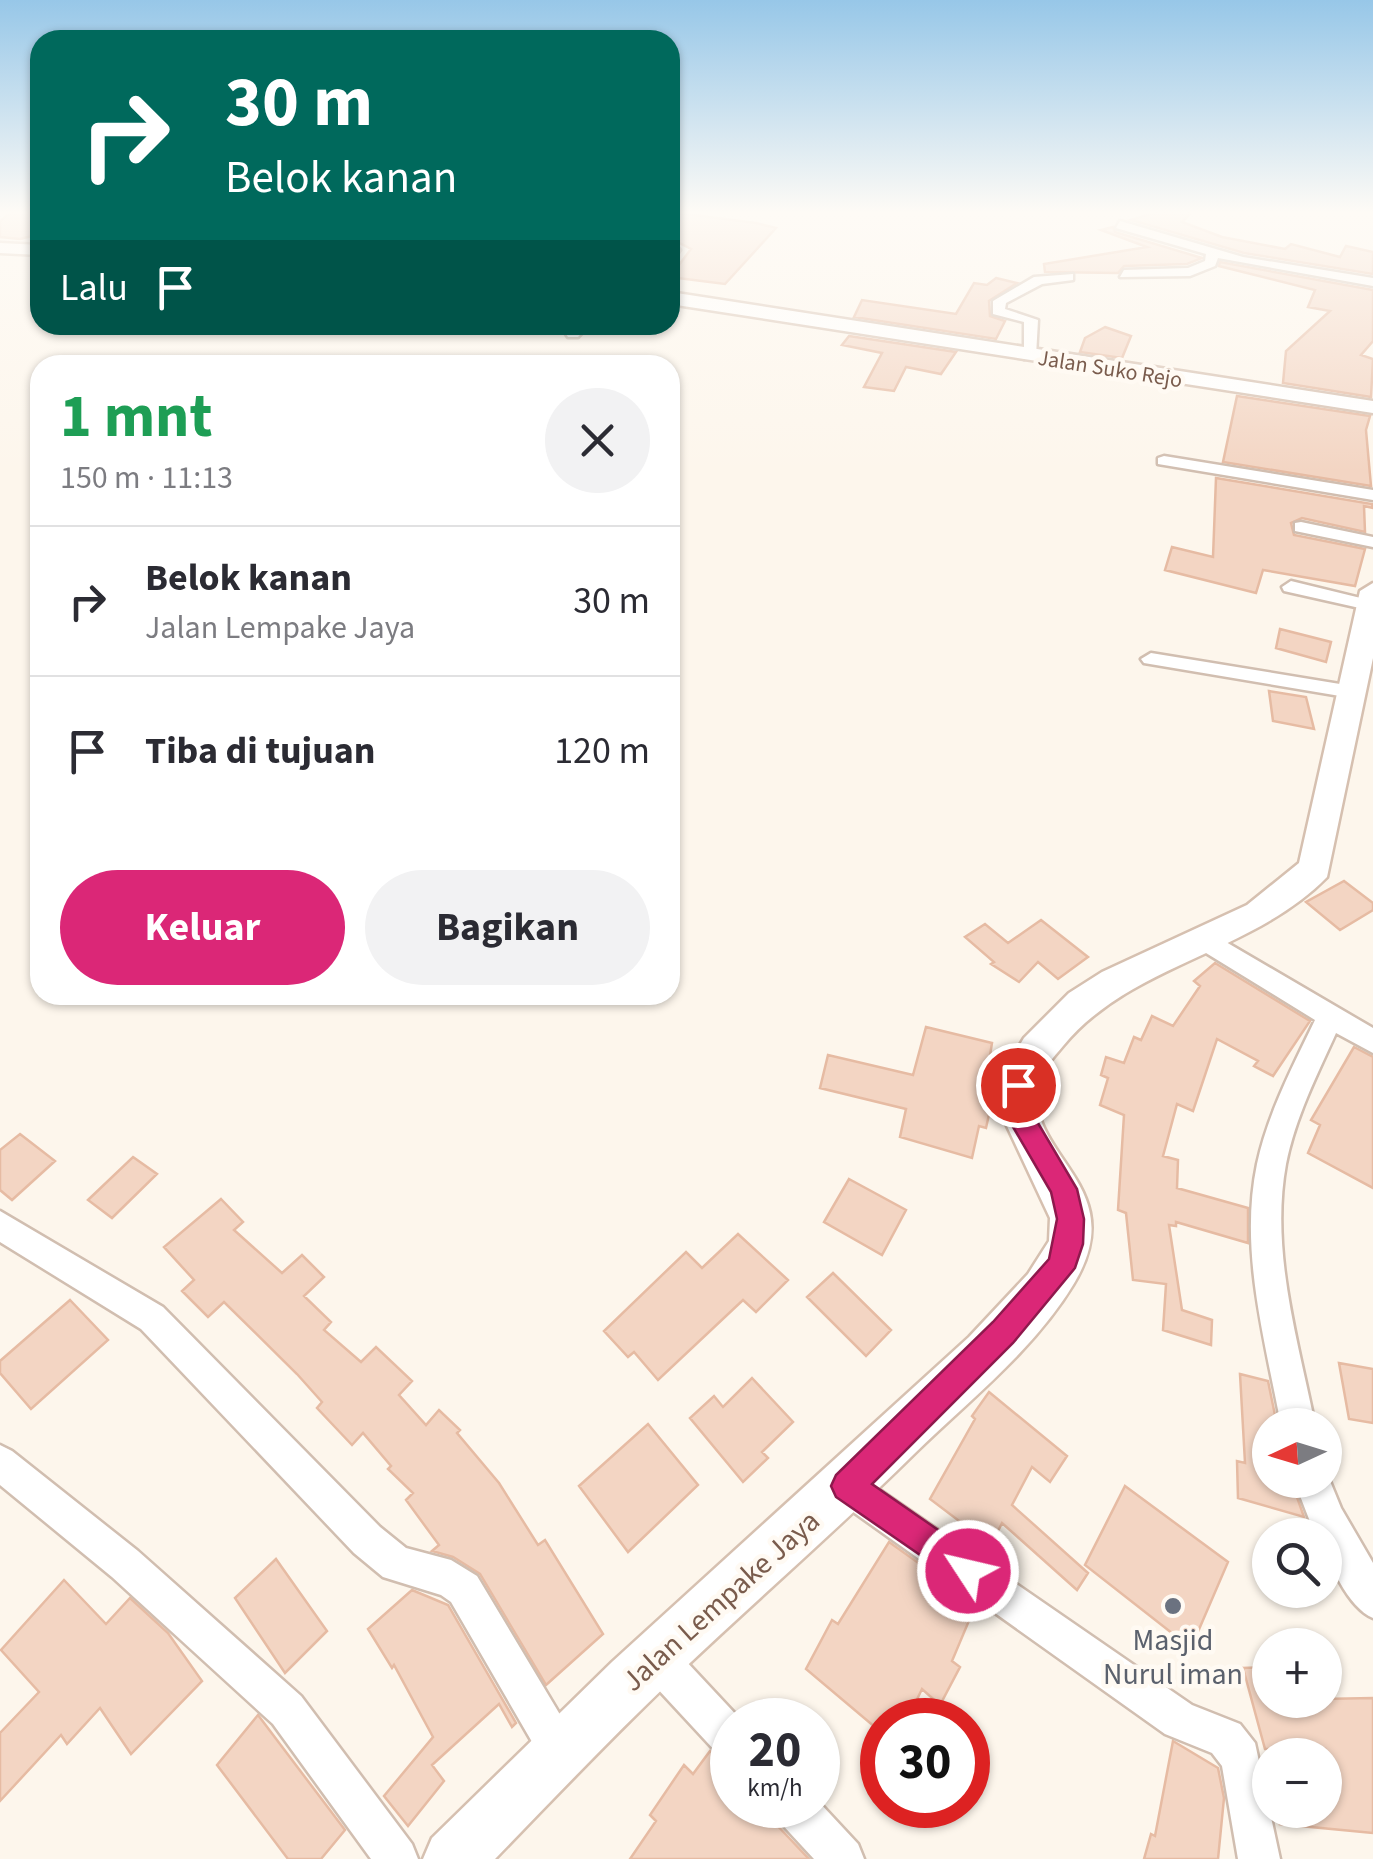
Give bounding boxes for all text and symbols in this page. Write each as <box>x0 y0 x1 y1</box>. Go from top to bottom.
text: 30 m <box>225 53 373 153</box>
icon: right <box>60 70 190 200</box>
text: Belok kanan <box>225 146 457 210</box>
icon: arrive <box>148 260 203 315</box>
text: Lalu <box>60 261 128 315</box>
street label: Jalan Suko Rejo <box>1035 342 1185 396</box>
text: 1 mnt <box>60 375 212 460</box>
button: close <box>545 388 650 493</box>
text: 150 m · 11:13 <box>60 455 233 501</box>
text: Belok kanan <box>145 551 352 605</box>
icon: right <box>60 574 115 629</box>
text: 30 m <box>573 574 650 628</box>
text: Jalan Lempake Jaya <box>145 605 415 651</box>
icon: arrive <box>60 724 115 779</box>
text: Tiba di tujuan <box>145 724 376 778</box>
text: 120 m <box>554 724 650 778</box>
button: Keluar <box>60 870 345 985</box>
button: Bagikan <box>365 870 650 985</box>
pin <box>976 1043 1061 1128</box>
icon: arrive <box>991 1058 1046 1113</box>
north arrow <box>1252 1408 1342 1498</box>
map controls <box>1252 1408 1342 1828</box>
street label: Jalan Lempake Jaya <box>613 1500 829 1702</box>
button: search <box>1252 1518 1342 1608</box>
position arrow <box>916 1519 1020 1623</box>
marker: Masjid Nurul iman <box>1162 1595 1184 1617</box>
place label: Masjid Nurul iman <box>1103 1619 1243 1696</box>
button: + <box>1252 1628 1342 1718</box>
speed limit sign: 30 <box>860 1698 990 1828</box>
text: 20 <box>749 1715 801 1786</box>
button: − <box>1252 1738 1342 1828</box>
text: km/h <box>747 1770 803 1806</box>

